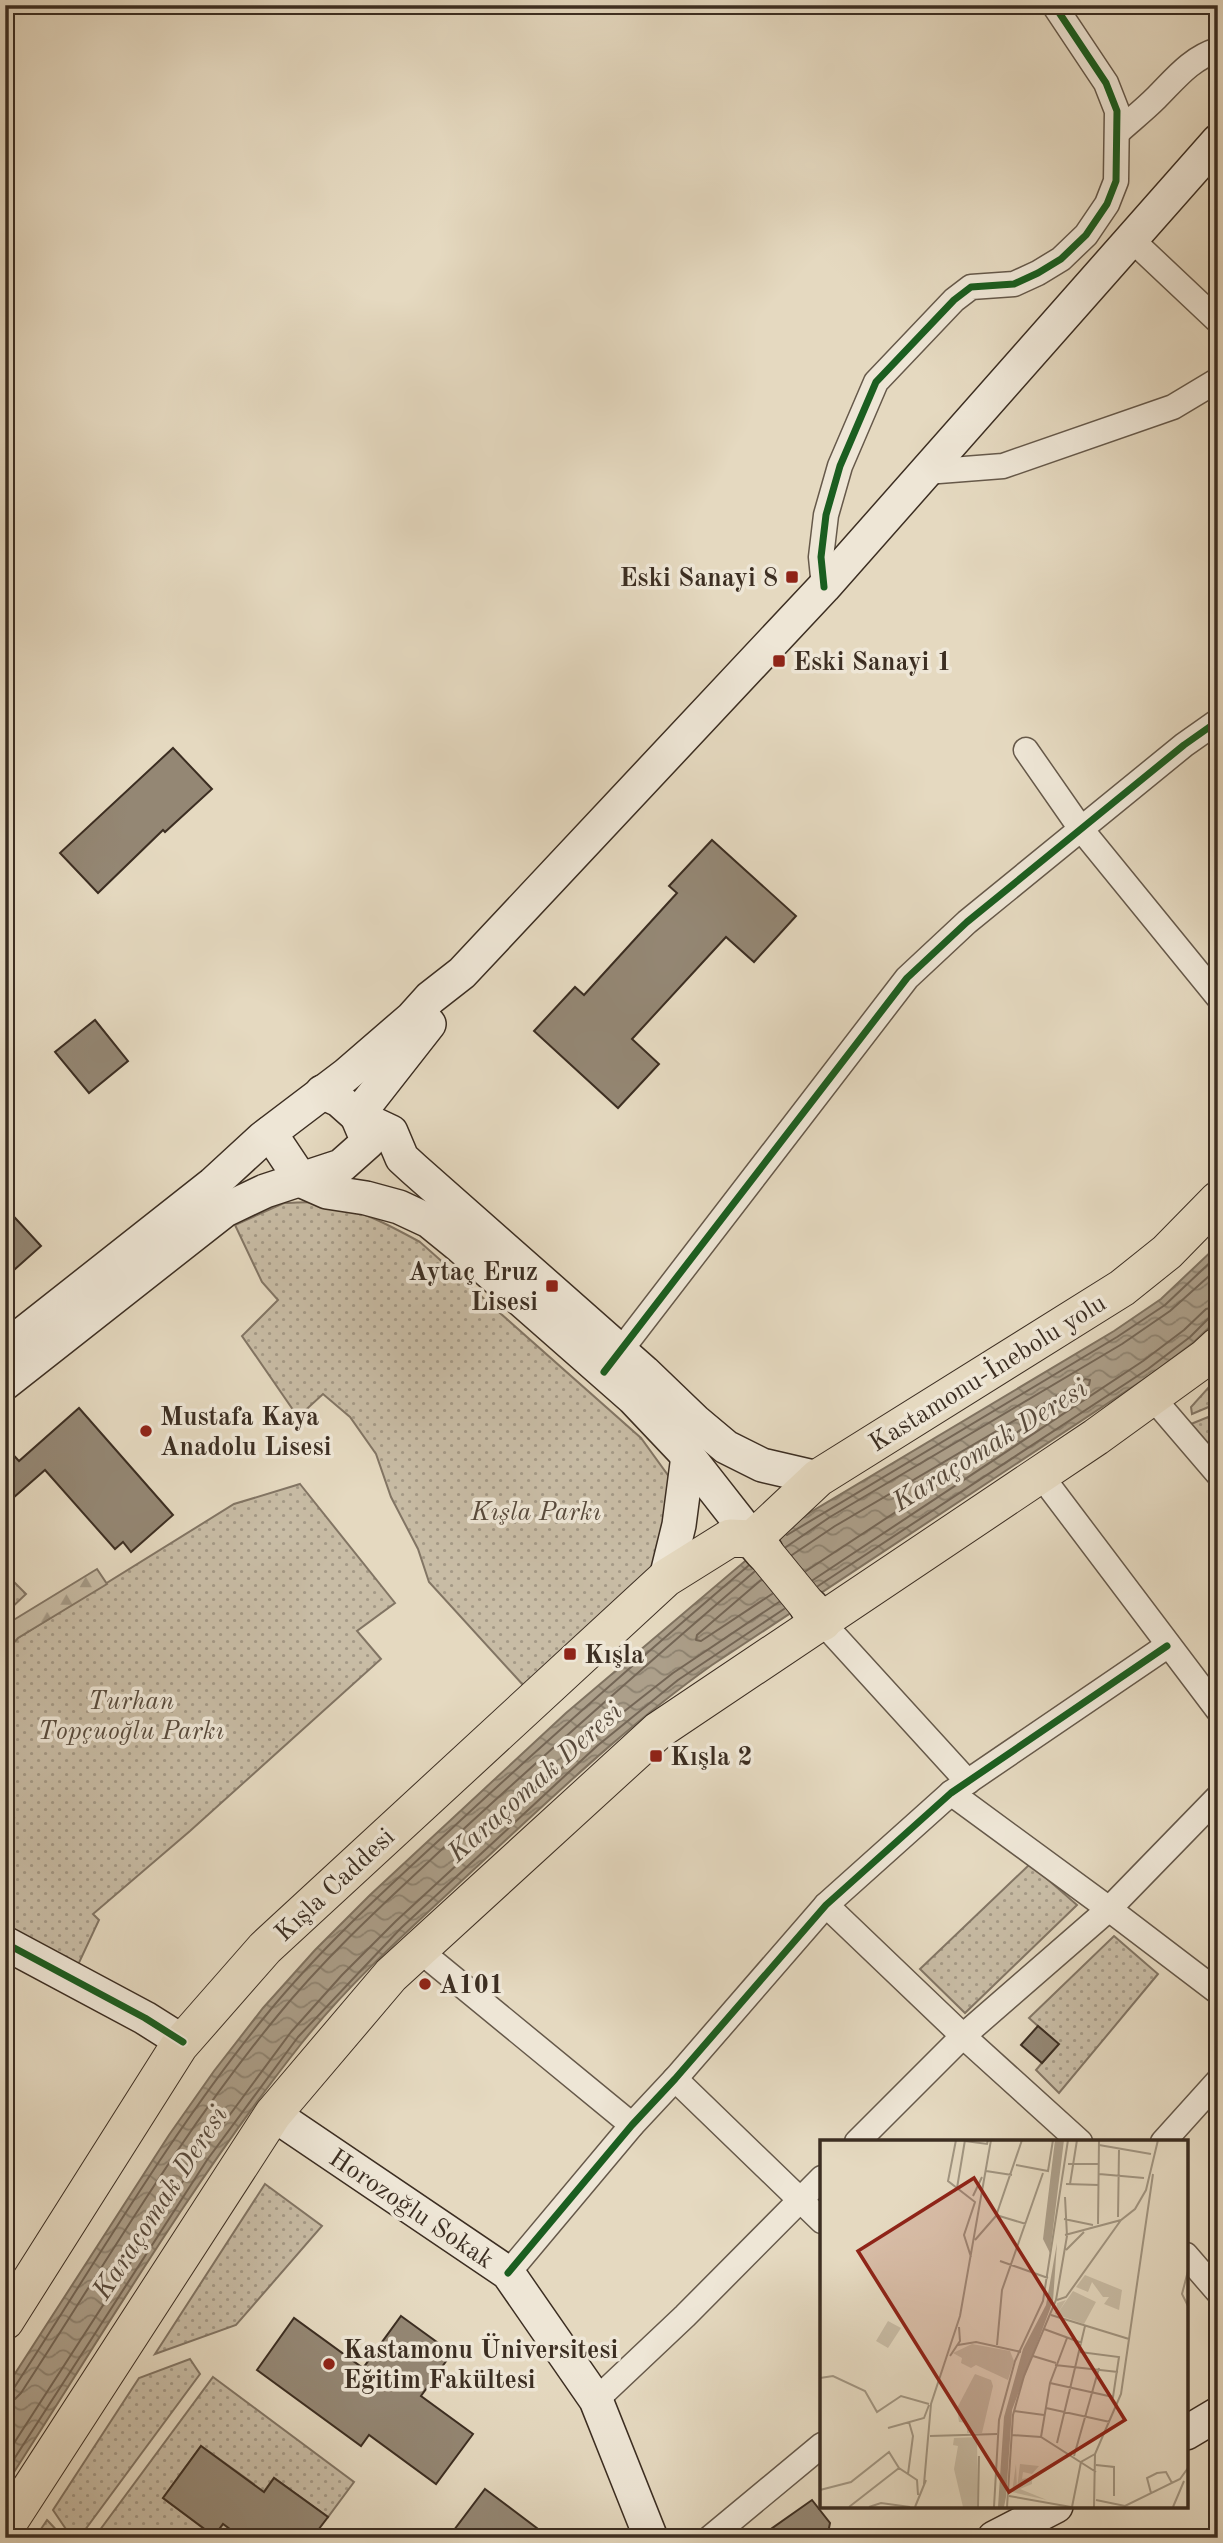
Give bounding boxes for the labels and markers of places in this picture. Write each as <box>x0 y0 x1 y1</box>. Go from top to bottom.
place label: Eski Sanayi 8 <box>619 566 778 592</box>
marker: Eski Sanayi 8 <box>784 569 800 585</box>
place label: Eski Sanayi 1 <box>793 650 952 676</box>
marker: Eski Sanayi 1 <box>771 653 787 669</box>
place label: Aytaç Eruz Lisesi <box>408 1260 538 1316</box>
marker: Aytaç Eruz Lisesi <box>544 1278 560 1294</box>
place label: Mustafa Kaya Anadolu Lisesi <box>160 1405 331 1461</box>
marker: Mustafa Kaya Anadolu Lisesi <box>138 1423 154 1439</box>
place label: Kışla <box>584 1643 644 1669</box>
marker: Kışla <box>562 1646 578 1662</box>
place label: Kışla 2 <box>670 1745 752 1771</box>
marker: Kışla 2 <box>648 1748 664 1764</box>
place label: A101 <box>439 1973 504 1999</box>
marker: A101 <box>417 1976 433 1992</box>
place label: Kastamonu Üniversitesi Eğitim Fakültesi <box>343 2333 618 2394</box>
marker: Kastamonu Üniversitesi Eğitim Fakültesi <box>321 2356 337 2372</box>

